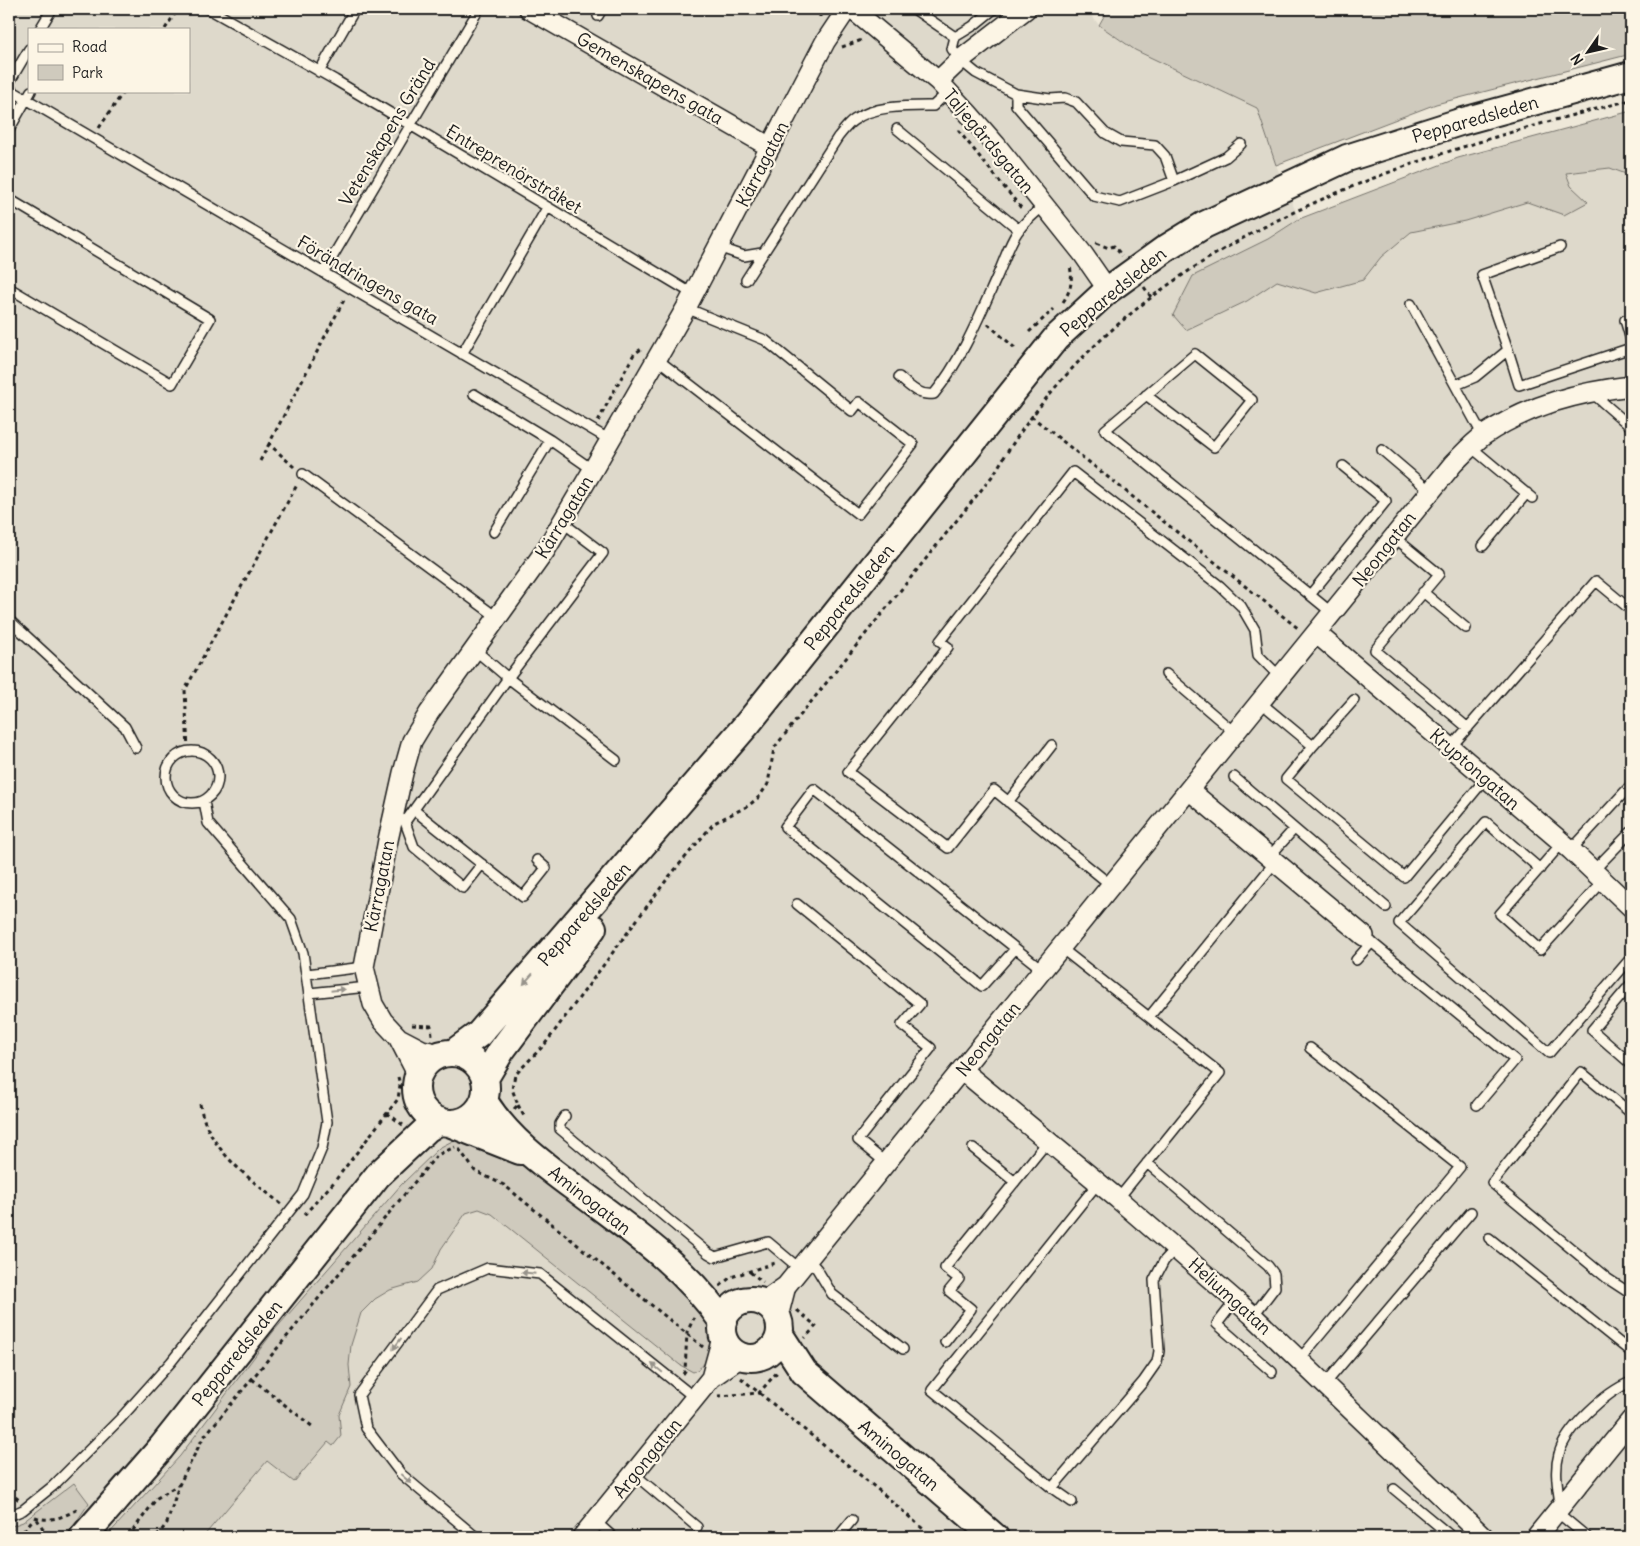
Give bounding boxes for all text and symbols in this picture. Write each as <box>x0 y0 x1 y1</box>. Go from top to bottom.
street label: Gemenskapens gata <box>573 27 727 129</box>
legend <box>28 28 190 92</box>
north arrow <box>1562 28 1612 78</box>
text: Road <box>72 37 107 56</box>
text: N <box>1567 50 1587 68</box>
street label: Vetenskapens Gränd <box>334 54 440 210</box>
text: Park <box>72 63 103 82</box>
street label: Taljegårdsgatan <box>939 84 1039 198</box>
street label: Pepparedsleden <box>1409 90 1541 148</box>
street label: Kärragatan <box>731 117 793 211</box>
street label: Entreprenörstråket <box>442 119 586 219</box>
street label: Förändringens gata <box>293 230 443 330</box>
street label: Pepparedsleden <box>1055 242 1171 342</box>
street label: Kärragatan <box>530 471 598 563</box>
street label: Neongatan <box>1347 507 1421 591</box>
street label: Pepparedsleden <box>799 539 899 655</box>
street label: Kryptongatan <box>1425 723 1525 815</box>
street label: Kärragatan <box>359 838 399 934</box>
street label: Pepparedsleden <box>533 857 635 971</box>
one-way arrow <box>522 972 533 985</box>
one-way arrow <box>331 986 347 994</box>
street label: Neongatan <box>951 997 1025 1081</box>
street label: Aminogatan <box>544 1160 636 1240</box>
street label: Heliumgatan <box>1184 1253 1276 1339</box>
one-way arrow <box>519 1269 535 1277</box>
street label: Pepparedsleden <box>187 1295 287 1411</box>
one-way arrow <box>392 1337 402 1351</box>
one-way arrow <box>651 1362 664 1373</box>
street label: Argongatan <box>608 1413 686 1503</box>
street label: Aminogatan <box>854 1414 944 1496</box>
one-way arrow <box>400 1473 413 1484</box>

